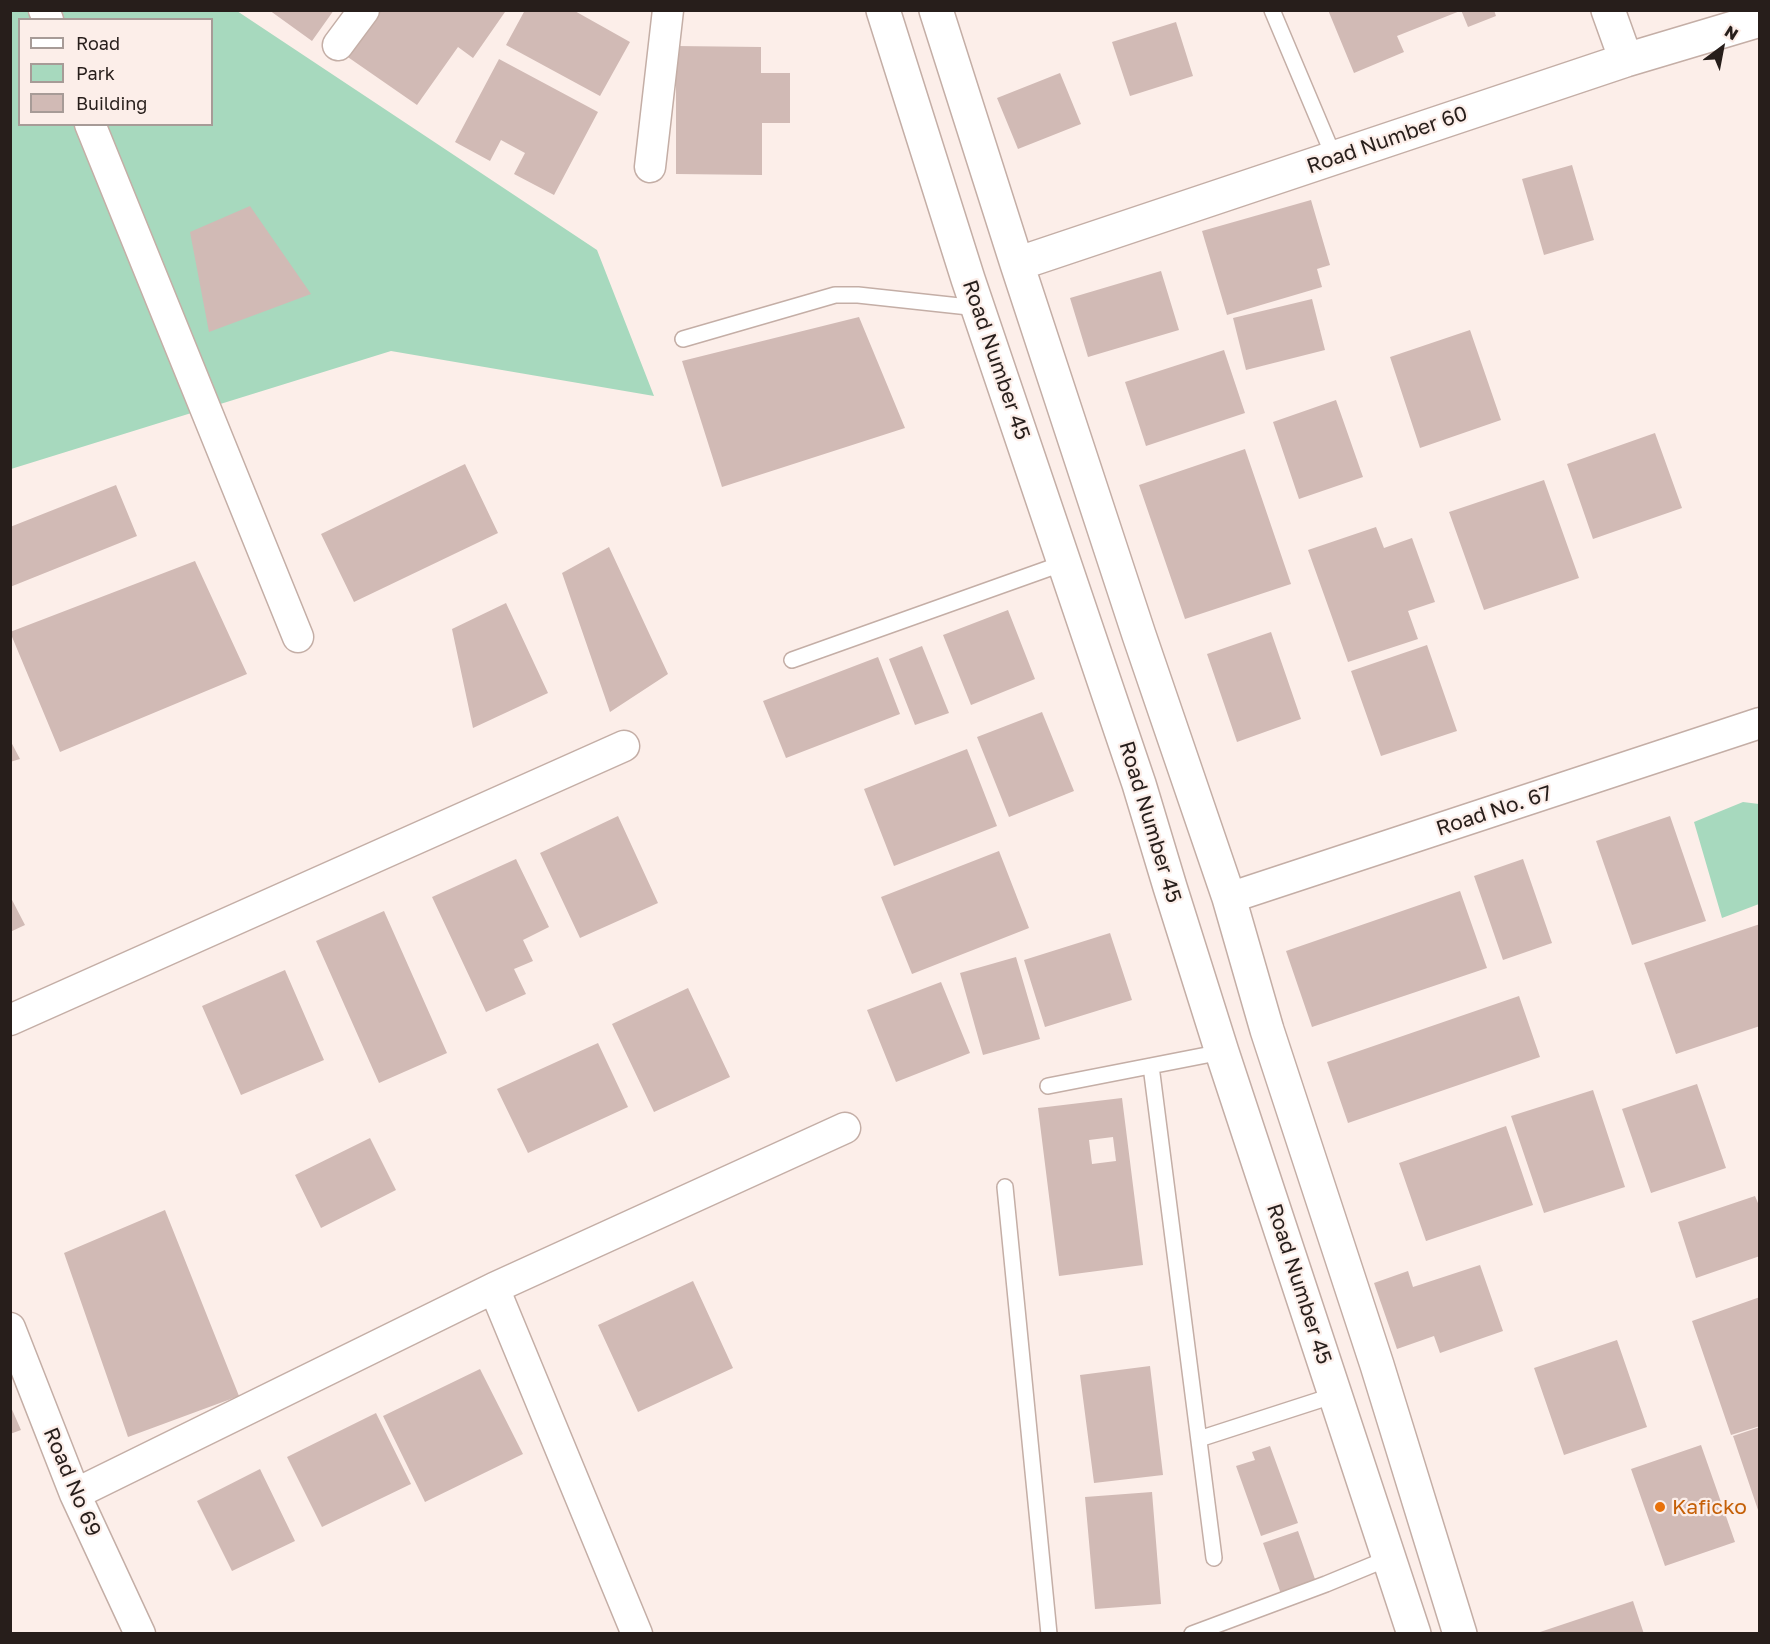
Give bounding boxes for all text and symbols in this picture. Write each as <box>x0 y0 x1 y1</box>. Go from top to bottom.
legend <box>18 18 213 126</box>
north arrow <box>1692 18 1752 78</box>
text: N <box>1721 21 1742 44</box>
text: Road <box>76 32 120 54</box>
text: Park <box>76 62 115 84</box>
text: Building <box>76 92 147 114</box>
street label: Road Number 60 <box>1303 101 1471 179</box>
street label: Road Number 45 <box>957 277 1035 443</box>
street label: Road Number 45 <box>1113 738 1187 906</box>
street label: Road No. 67 <box>1433 780 1555 842</box>
street label: Road Number 45 <box>1261 1200 1337 1368</box>
street label: Road No 69 <box>38 1424 106 1540</box>
place label: Kaficko <box>1672 1494 1747 1520</box>
marker: Kaficko <box>1653 1500 1667 1514</box>

